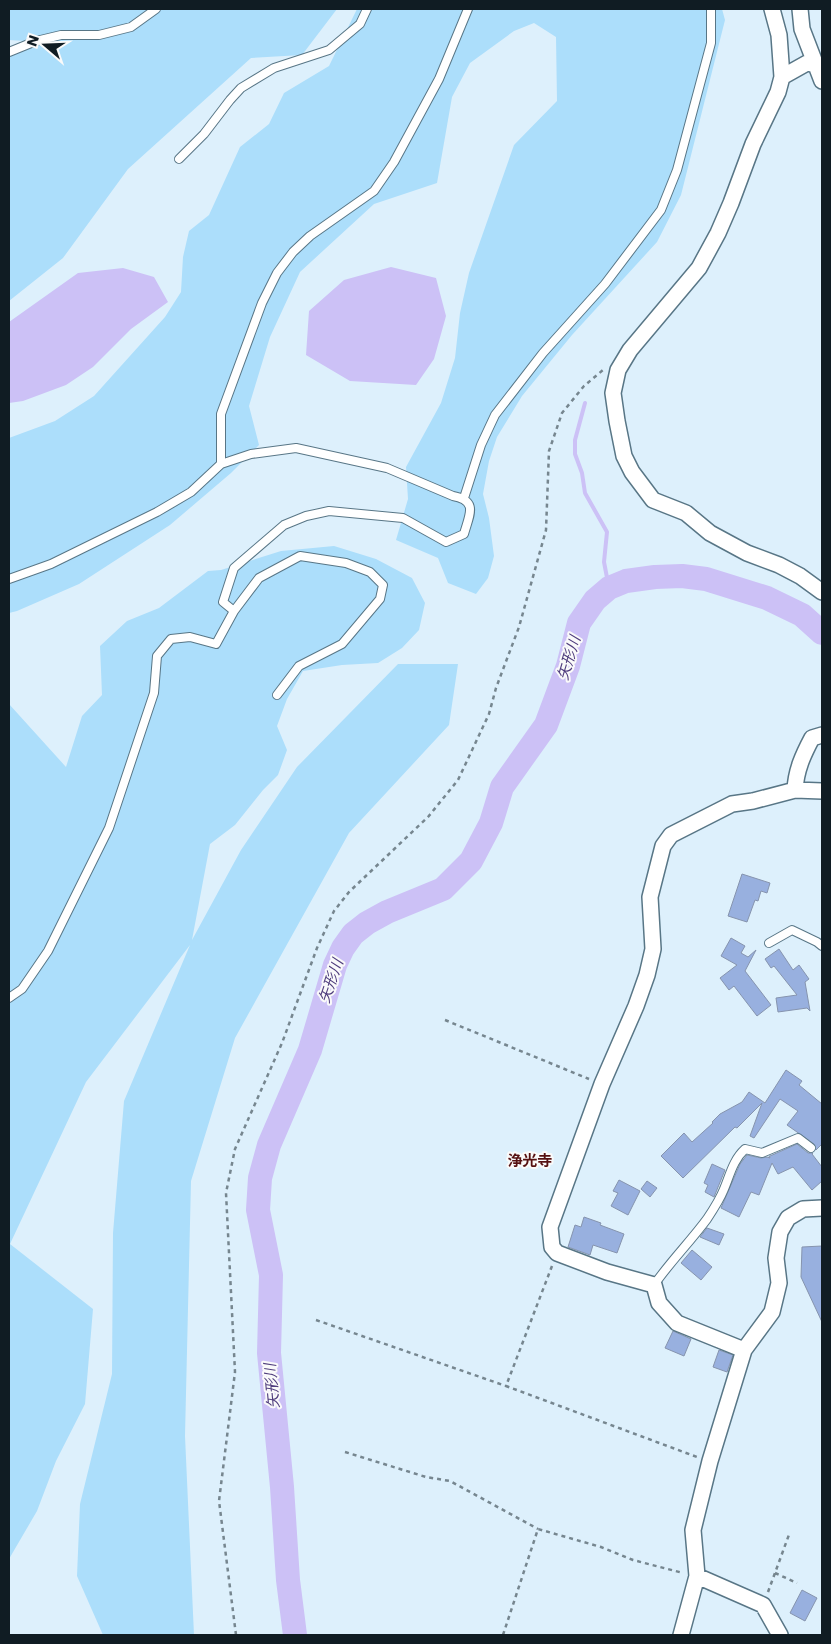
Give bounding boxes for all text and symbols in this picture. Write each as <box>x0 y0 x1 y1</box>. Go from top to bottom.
north arrow <box>20 20 70 70</box>
text: N <box>22 33 44 49</box>
water label: 矢形川 <box>552 631 586 682</box>
water label: 矢形川 <box>313 954 348 1006</box>
district label: 浄光寺 <box>507 1150 553 1171</box>
water label: 矢形川 <box>259 1361 284 1409</box>

